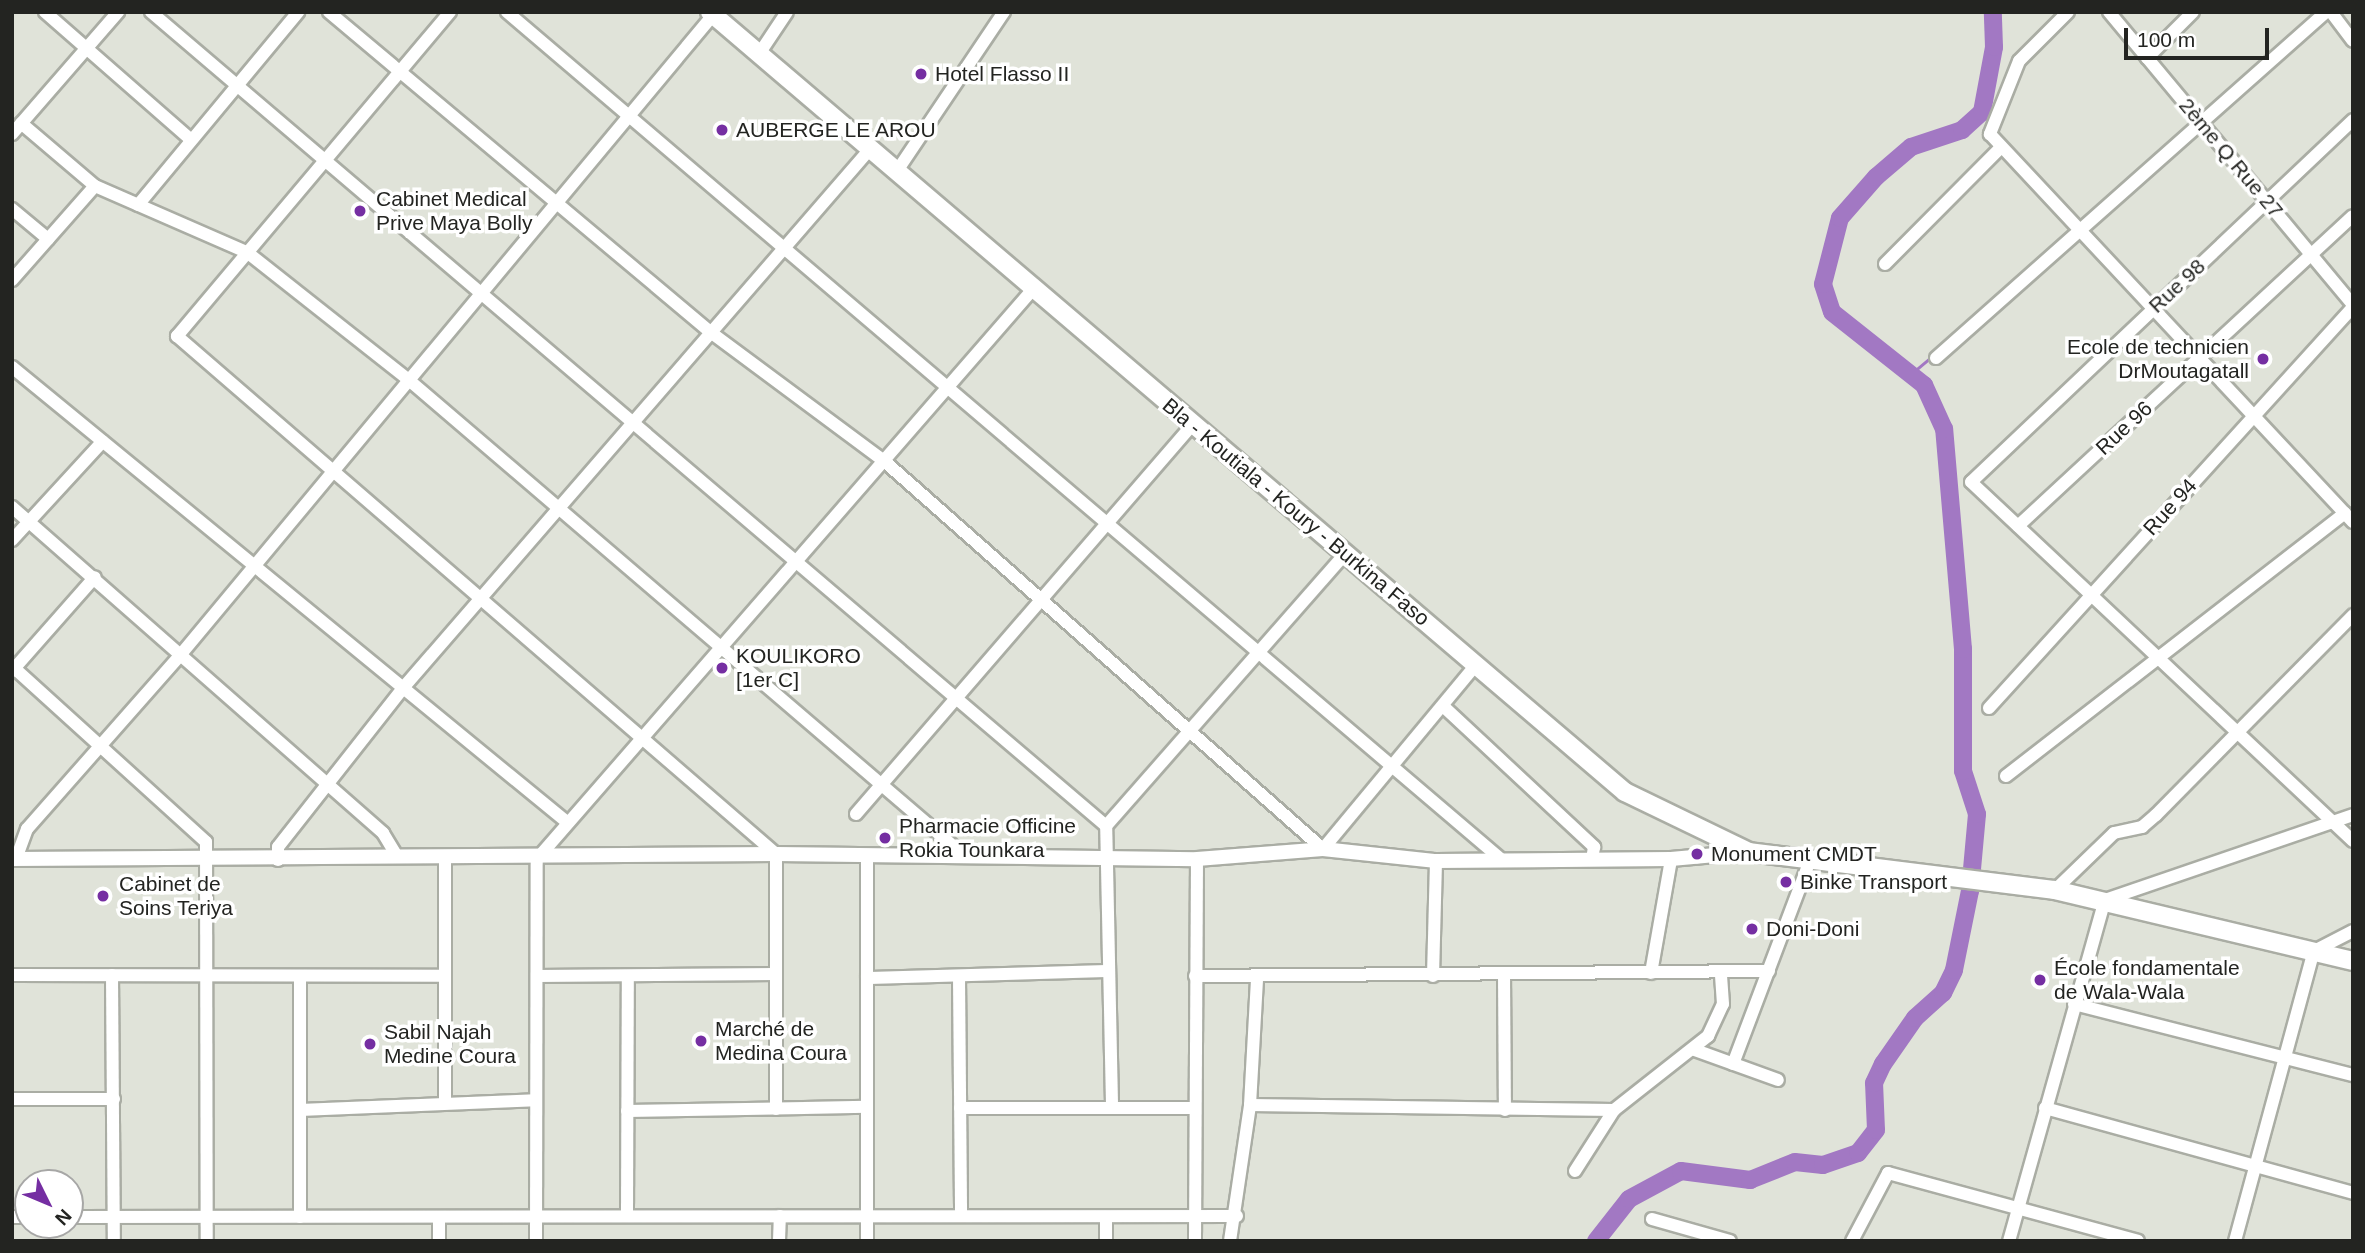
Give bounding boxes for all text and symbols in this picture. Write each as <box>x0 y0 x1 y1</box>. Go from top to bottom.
scale bar <box>2127 14 2272 58</box>
text: 100 m <box>2137 28 2195 51</box>
place label: Hotel Flasso II <box>935 61 1069 87</box>
marker: Hotel Flasso II <box>913 66 929 82</box>
street label: 2ème Q Rue 27 <box>2174 93 2288 223</box>
place label: AUBERGE LE AROU <box>736 117 937 143</box>
marker: AUBERGE LE AROU <box>714 122 730 138</box>
place label: Cabinet Medical Prive Maya Bolly <box>376 186 532 236</box>
marker: Cabinet Medical Prive Maya Bolly <box>350 201 370 221</box>
street label: Rue 98 <box>2144 254 2210 318</box>
place label: Ecole de technicien DrMoutagatall <box>2067 334 2249 384</box>
marker: Ecole de technicien DrMoutagatall <box>2255 351 2271 367</box>
street label: Bla - Koutiala - Koury - Burkina Faso <box>1157 393 1435 631</box>
street label: Rue 96 <box>2091 396 2157 460</box>
street label: Rue 94 <box>2138 473 2202 541</box>
place label: KOULIKORO [1er C] <box>736 643 861 693</box>
marker: KOULIKORO [1er C] <box>714 660 730 676</box>
place label: Pharmacie Officine Rokia Tounkara <box>899 813 1076 863</box>
marker: Pharmacie Officine Rokia Tounkara <box>877 830 893 846</box>
place label: Monument CMDT <box>1711 841 1877 867</box>
marker: Monument CMDT <box>1689 846 1705 862</box>
place label: Binke Transport <box>1800 869 1947 895</box>
place label: Cabinet de Soins Teriya <box>119 871 233 921</box>
marker: Binke Transport <box>1778 874 1794 890</box>
marker: Cabinet de Soins Teriya <box>93 886 113 906</box>
place label: Doni-Doni <box>1766 916 1859 942</box>
marker: Doni-Doni <box>1744 921 1760 937</box>
place label: École fondamentale de Wala-Wala <box>2054 955 2240 1005</box>
marker: École fondamentale de Wala-Wala <box>2032 972 2048 988</box>
place label: Marché de Medina Coura <box>715 1016 847 1066</box>
place label: Sabil Najah Medine Coura <box>384 1019 516 1069</box>
marker: Marché de Medina Coura <box>693 1033 709 1049</box>
marker: Sabil Najah Medine Coura <box>362 1036 378 1052</box>
north arrow <box>14 1169 84 1239</box>
text: N <box>51 1205 76 1229</box>

